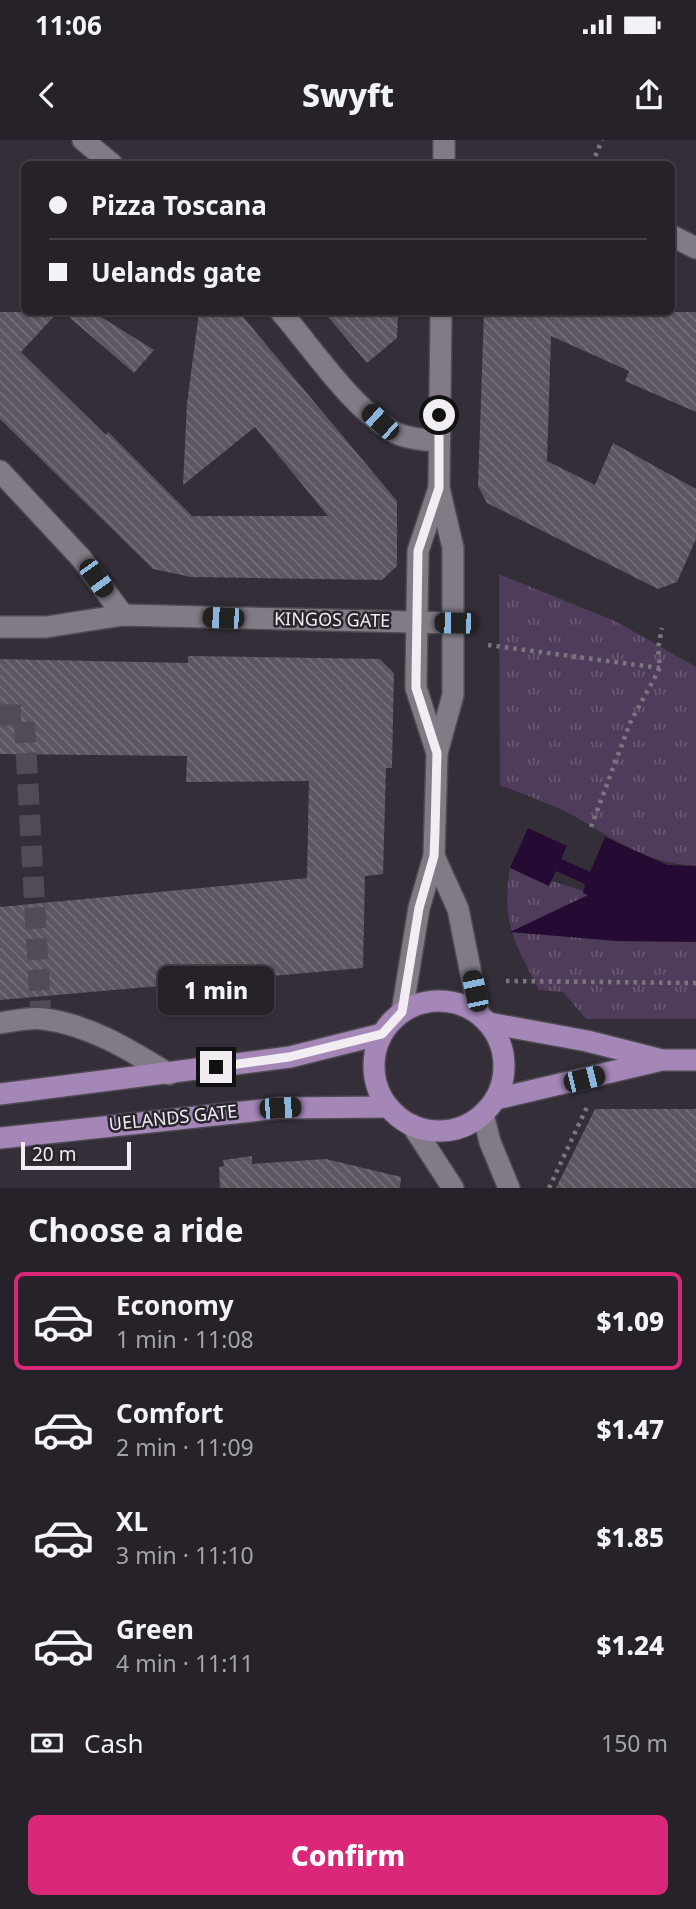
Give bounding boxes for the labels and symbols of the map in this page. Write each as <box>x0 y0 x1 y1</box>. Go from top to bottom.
route start <box>423 399 455 431</box>
car <box>358 400 403 444</box>
car <box>76 555 117 601</box>
street label: KINGOS GATE <box>274 606 390 632</box>
car <box>202 607 245 629</box>
car <box>434 612 477 634</box>
callout: 1 min <box>158 965 274 1014</box>
car <box>461 968 490 1014</box>
route end <box>200 1051 232 1083</box>
car <box>562 1064 607 1094</box>
car <box>259 1096 302 1120</box>
street label: UELANDS GATE <box>108 1098 238 1136</box>
scale bar <box>21 1139 131 1171</box>

